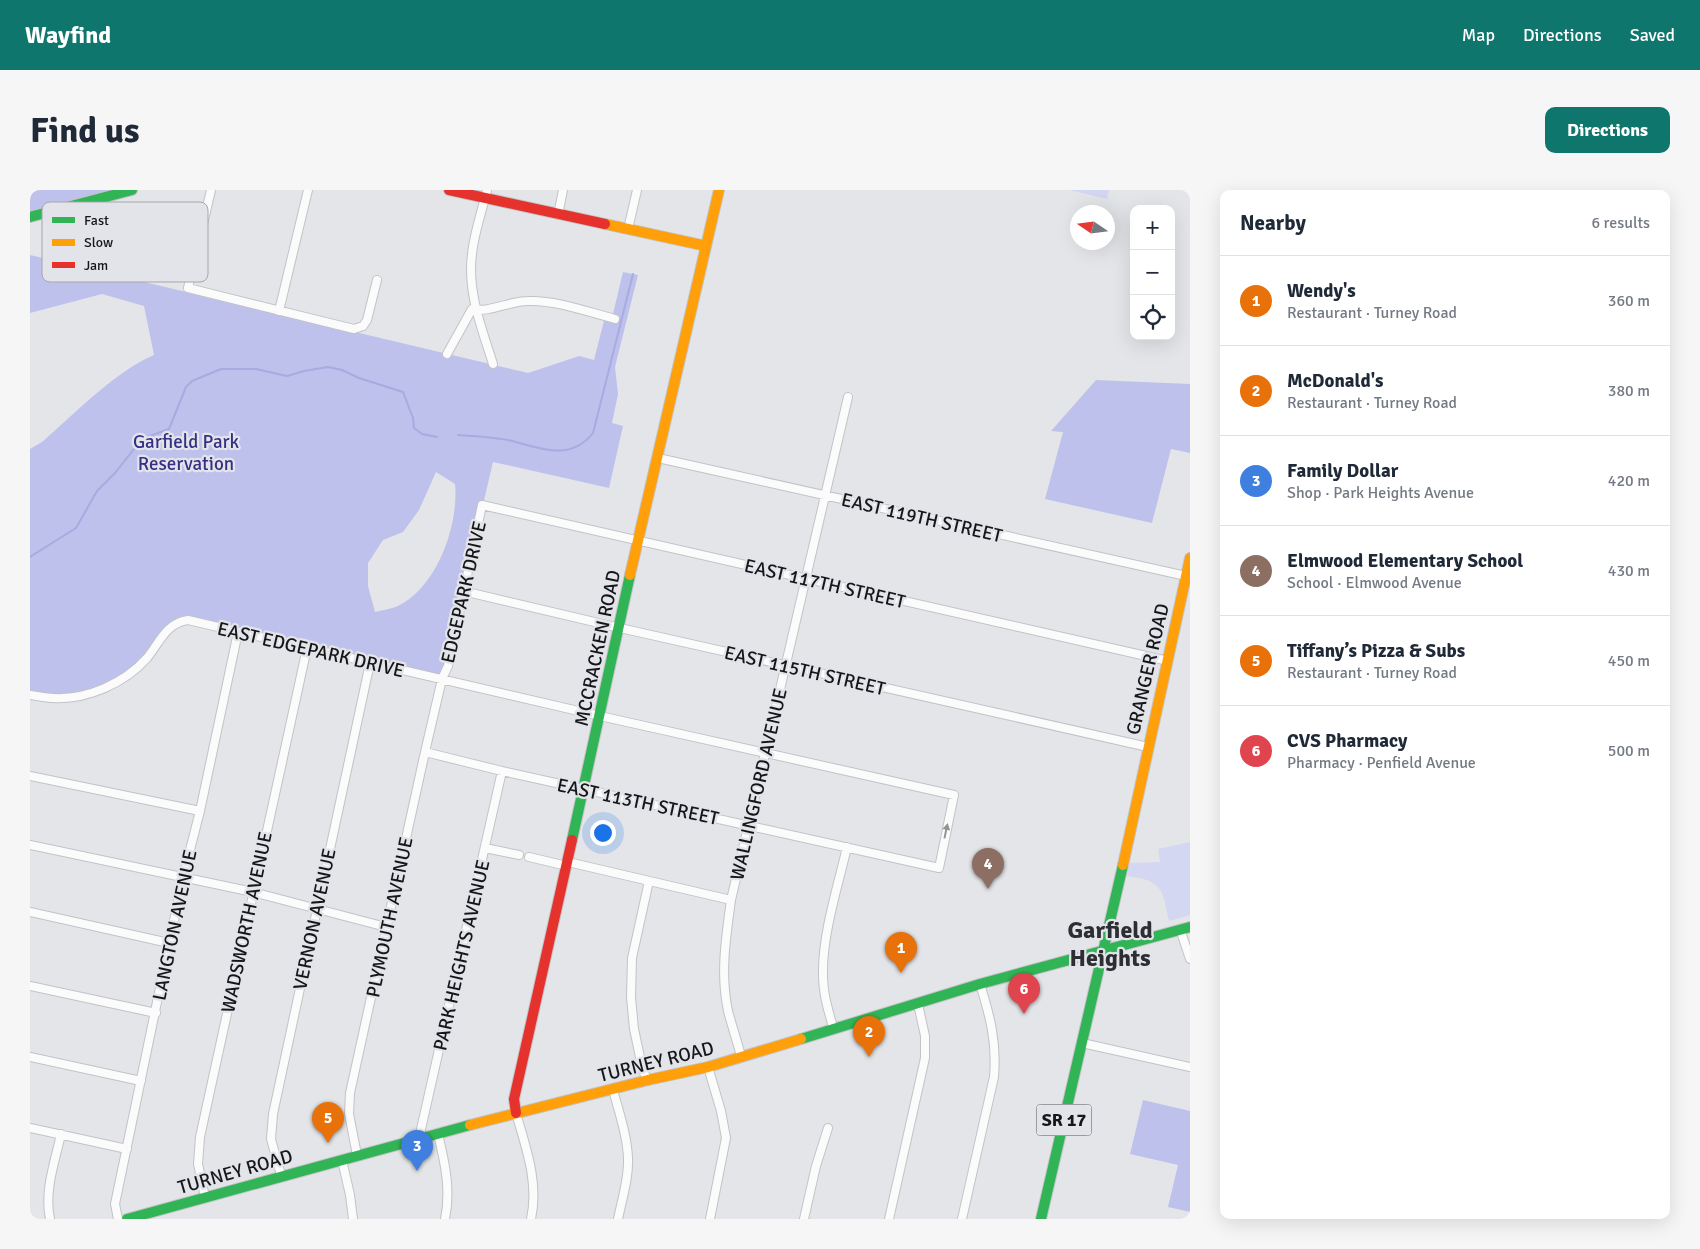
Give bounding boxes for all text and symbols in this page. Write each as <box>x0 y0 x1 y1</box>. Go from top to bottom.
text: Wayfind <box>25 20 111 50</box>
text: Map <box>1462 24 1495 46</box>
text: Directions <box>1523 24 1602 46</box>
text: Saved <box>1630 24 1675 46</box>
button: Directions <box>1545 107 1670 153</box>
text: Find us <box>30 109 140 152</box>
legend <box>42 202 208 282</box>
north arrow <box>1070 205 1115 250</box>
map controls <box>1130 205 1175 340</box>
button: + <box>1130 205 1175 250</box>
text: Nearby <box>1240 210 1306 236</box>
text: Fast <box>84 212 109 229</box>
text: 6 results <box>1591 213 1650 233</box>
text: Slow <box>84 234 113 251</box>
button: − <box>1130 250 1175 295</box>
text: Jam <box>84 257 108 274</box>
text: Wendy's <box>1287 279 1356 303</box>
text: 1 <box>1252 291 1260 311</box>
text: 360 m <box>1608 291 1650 311</box>
button: locate <box>1130 295 1175 340</box>
text: Restaurant · Turney Road <box>1287 303 1457 323</box>
text: McDonald's <box>1287 369 1383 393</box>
text: 2 <box>1252 381 1260 401</box>
text: 380 m <box>1608 381 1650 401</box>
text: Restaurant · Turney Road <box>1287 393 1457 413</box>
park label: Garfield Park Reservation <box>133 430 240 476</box>
text: Family Dollar <box>1287 459 1398 483</box>
text: 3 <box>1252 471 1260 491</box>
text: 420 m <box>1608 471 1650 491</box>
text: Shop · Park Heights Avenue <box>1287 483 1474 503</box>
street label: EAST 119TH STREET <box>839 488 1005 548</box>
street label: EDGEPARK DRIVE <box>436 519 492 666</box>
text: Elmwood Elementary School <box>1287 549 1523 573</box>
street label: EAST 117TH STREET <box>742 554 908 614</box>
text: 4 <box>1252 561 1260 581</box>
text: 430 m <box>1608 561 1650 581</box>
street label: MCCRACKEN ROAD <box>570 568 626 728</box>
text: School · Elmwood Avenue <box>1287 573 1462 593</box>
street label: GRANGER ROAD <box>1121 601 1175 737</box>
street label: EAST EDGEPARK DRIVE <box>215 617 407 683</box>
text: Tiffany’s Pizza & Subs <box>1287 639 1465 663</box>
street label: EAST 115TH STREET <box>722 641 888 701</box>
text: 5 <box>1252 651 1260 671</box>
text: 450 m <box>1608 651 1650 671</box>
text: Restaurant · Turney Road <box>1287 663 1457 683</box>
street label: WALLINGFORD AVENUE <box>725 686 793 883</box>
text: CVS Pharmacy <box>1287 729 1407 753</box>
text: 6 <box>1252 741 1260 761</box>
text: 500 m <box>1608 741 1650 761</box>
text: Pharmacy · Penfield Avenue <box>1287 753 1476 773</box>
street label: EAST 113TH STREET <box>555 773 721 831</box>
your location <box>590 820 616 846</box>
one-way arrow <box>943 823 951 839</box>
street label: WADSWORTH AVENUE <box>216 830 278 1015</box>
street label: PLYMOUTH AVENUE <box>361 835 419 1000</box>
street label: VERNON AVENUE <box>288 846 342 992</box>
street label: LANGTON AVENUE <box>147 848 203 1003</box>
pin: 4 <box>972 848 1004 889</box>
street label: PARK HEIGHTS AVENUE <box>428 857 496 1053</box>
district label: Garfield Heights <box>1067 915 1153 973</box>
pin: 1 <box>885 932 917 973</box>
pin: 6 <box>1008 973 1040 1014</box>
pin: 2 <box>853 1016 885 1057</box>
street label: TURNEY ROAD <box>596 1036 716 1088</box>
pin: 5 <box>312 1102 344 1143</box>
road number: SR 17 <box>1036 1104 1092 1136</box>
pin: 3 <box>401 1130 433 1171</box>
street label: TURNEY ROAD <box>175 1144 295 1200</box>

